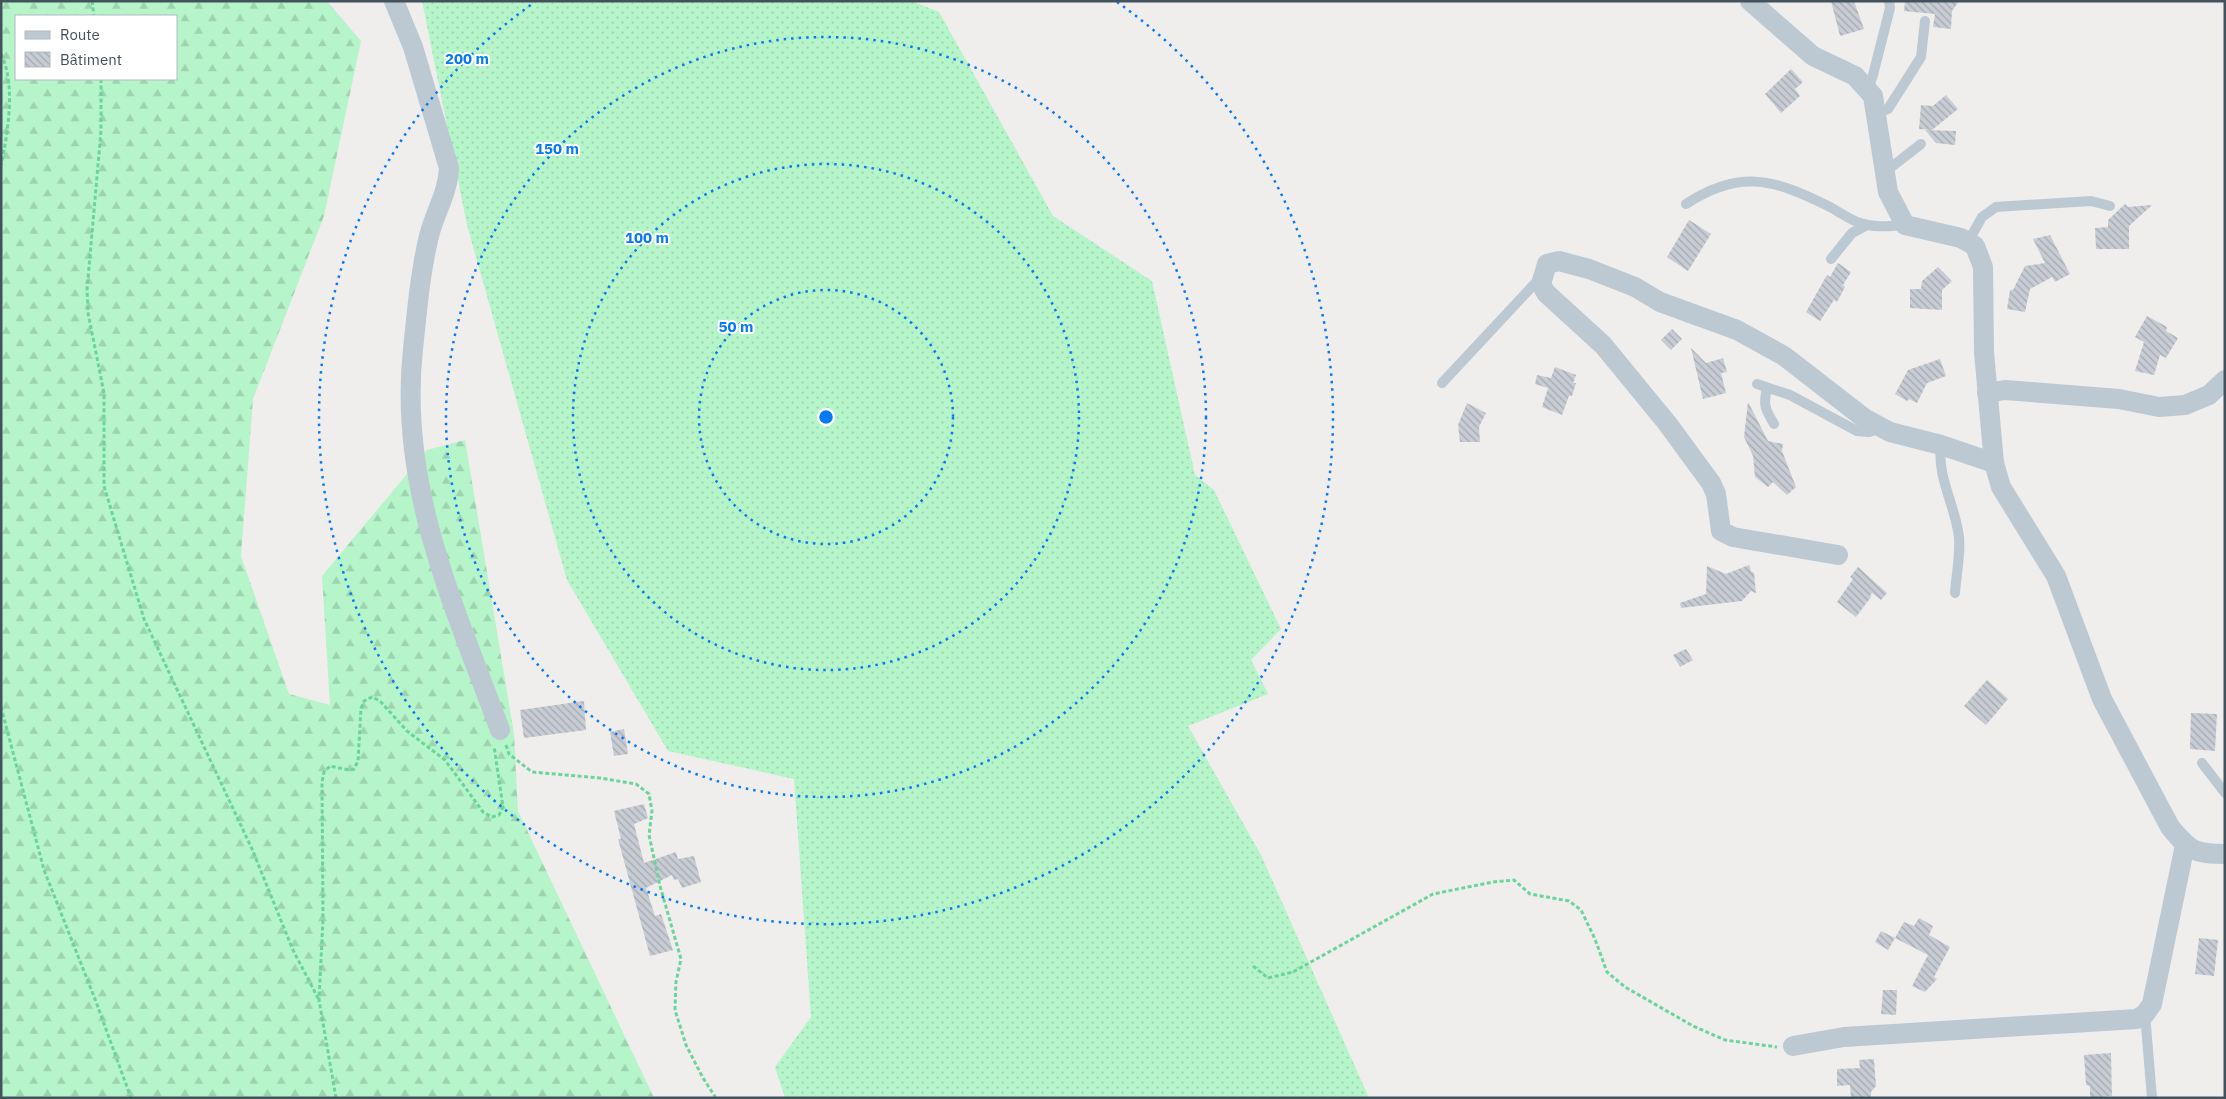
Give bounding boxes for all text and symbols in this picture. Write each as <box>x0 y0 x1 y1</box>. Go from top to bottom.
legend <box>15 15 178 80</box>
text: Route <box>60 25 100 44</box>
text: 200 m <box>445 49 489 68</box>
text: Bâtiment <box>60 50 122 69</box>
text: 150 m <box>535 139 579 158</box>
text: 100 m <box>625 228 669 247</box>
text: 50 m <box>719 317 753 336</box>
centre of rings <box>817 408 835 426</box>

